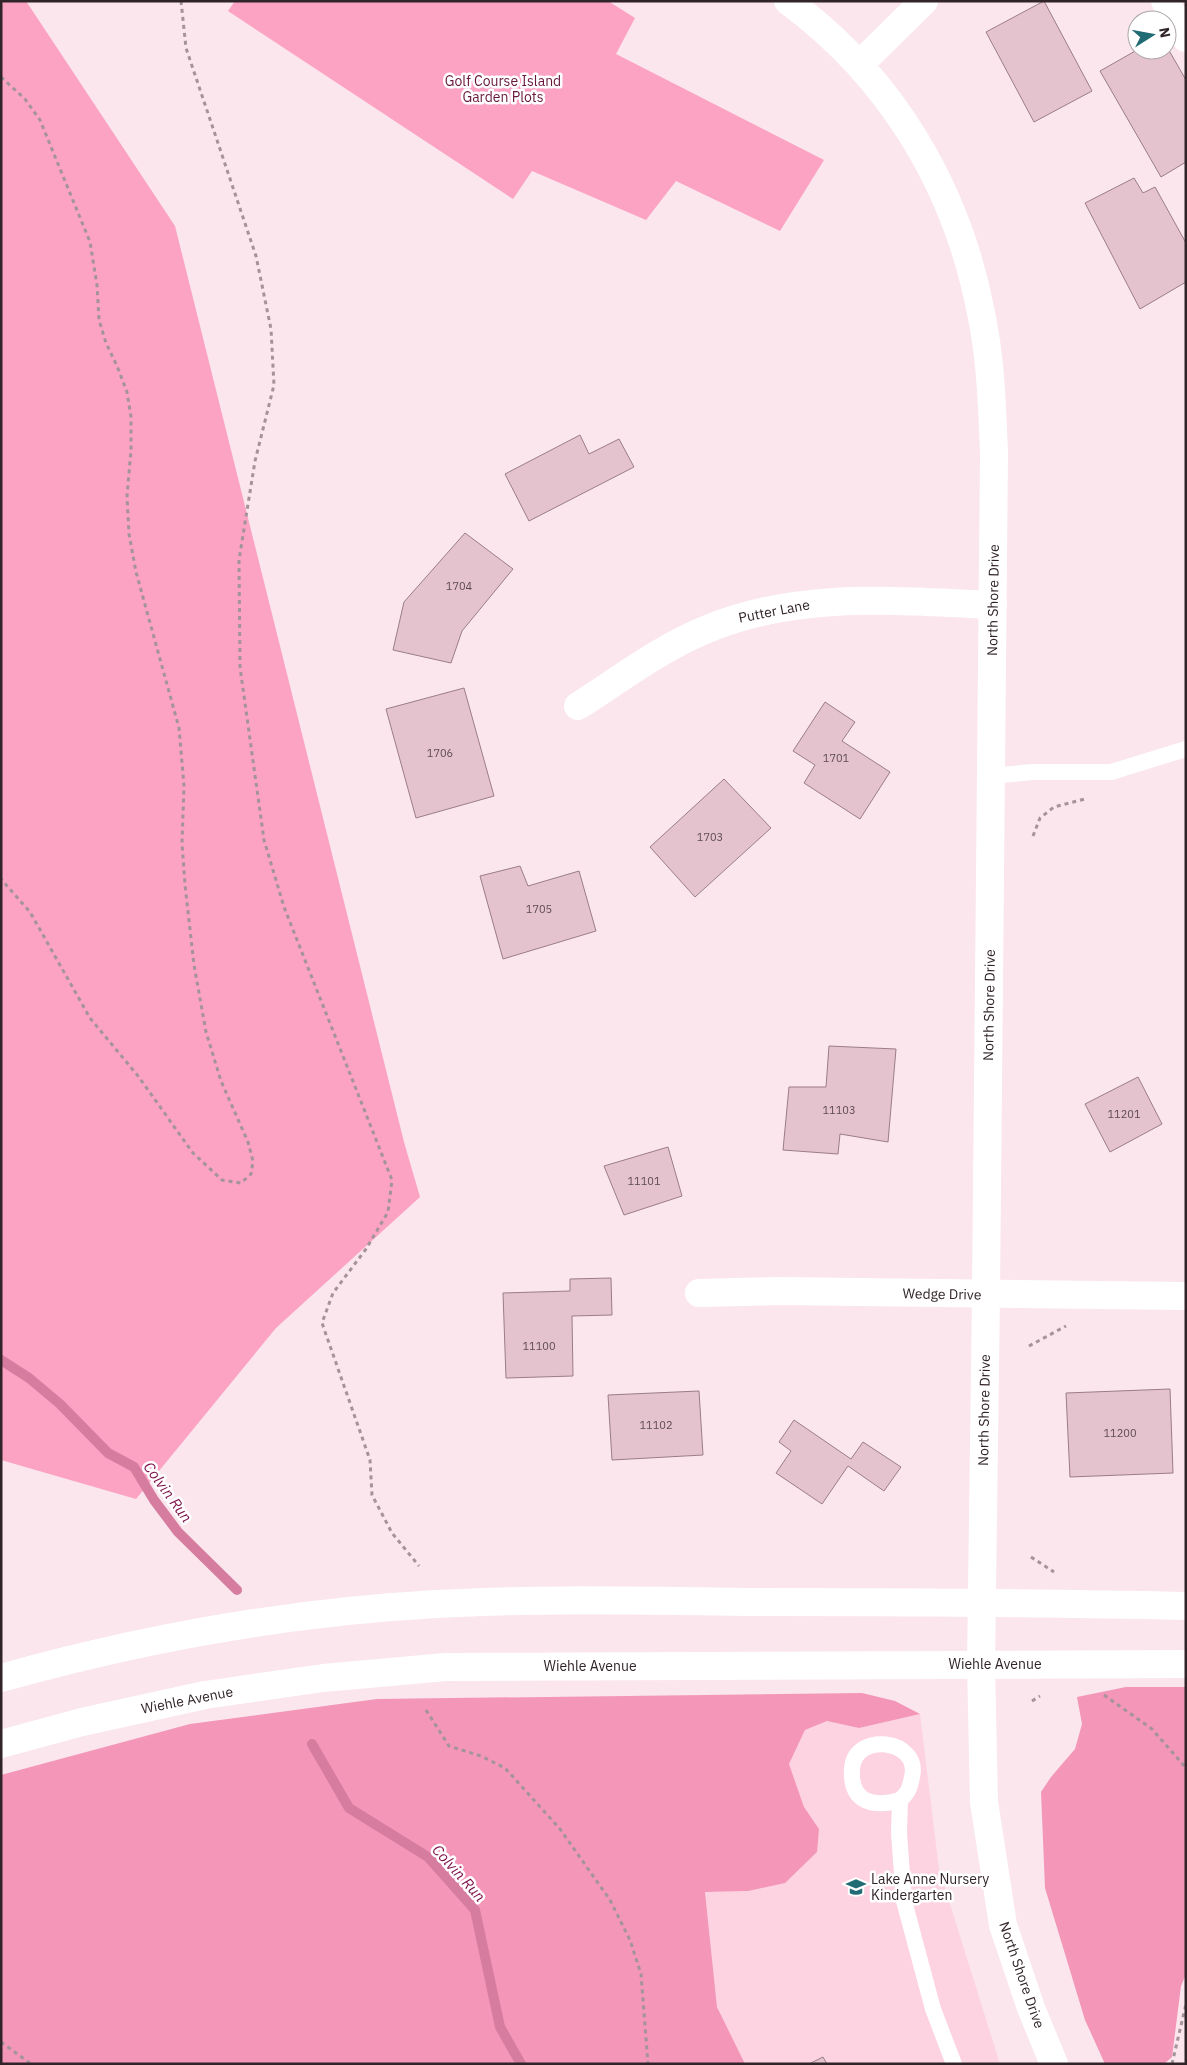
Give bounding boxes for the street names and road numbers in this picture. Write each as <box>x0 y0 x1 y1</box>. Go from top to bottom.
street label: North Shore Drive <box>983 544 1003 656</box>
street label: Putter Lane <box>737 595 812 627</box>
street label: North Shore Drive <box>979 949 999 1061</box>
street label: Wedge Drive <box>902 1284 982 1304</box>
street label: North Shore Drive <box>974 1354 994 1466</box>
street label: Wiehle Avenue <box>948 1655 1042 1673</box>
street label: Wiehle Avenue <box>543 1657 637 1675</box>
street label: Wiehle Avenue <box>140 1682 235 1718</box>
street label: North Shore Drive <box>995 1919 1049 2031</box>

